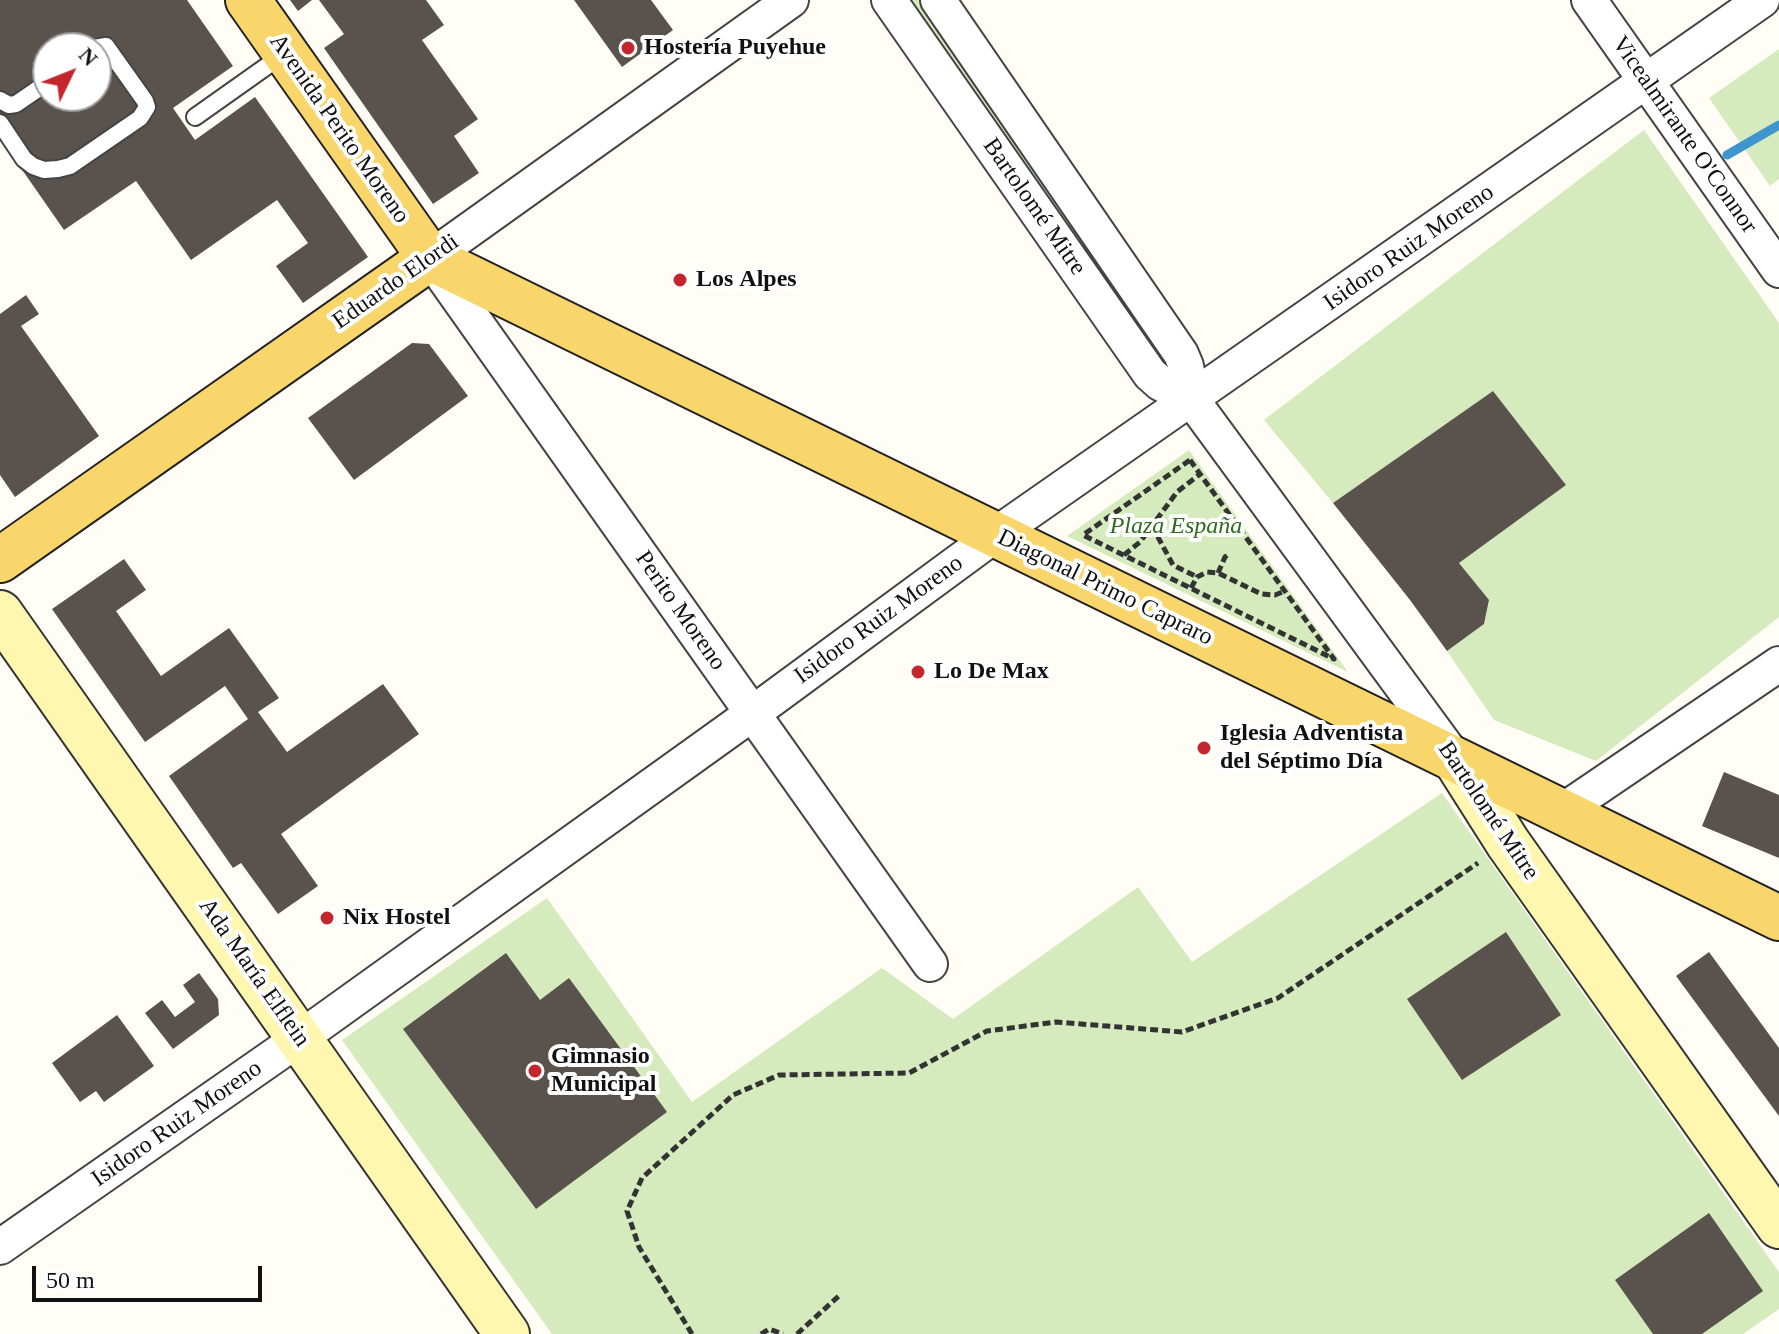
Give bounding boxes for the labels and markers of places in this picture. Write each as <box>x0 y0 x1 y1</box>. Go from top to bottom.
place label: Hostería Puyehue <box>644 34 826 62</box>
marker: Hostería Puyehue <box>619 39 637 57</box>
place label: Los Alpes <box>696 266 797 294</box>
marker: Los Alpes <box>671 271 689 289</box>
place label: Lo De Max <box>934 658 1049 686</box>
marker: Lo De Max <box>909 663 927 681</box>
place label: Iglesia Adventista del Séptimo Día <box>1220 720 1403 776</box>
marker: Iglesia Adventista del Séptimo Día <box>1195 739 1213 757</box>
place label: Nix Hostel <box>343 904 450 932</box>
marker: Nix Hostel <box>318 909 336 927</box>
place label: Gimnasio Municipal <box>551 1043 656 1099</box>
marker: Gimnasio Municipal <box>526 1062 544 1080</box>

